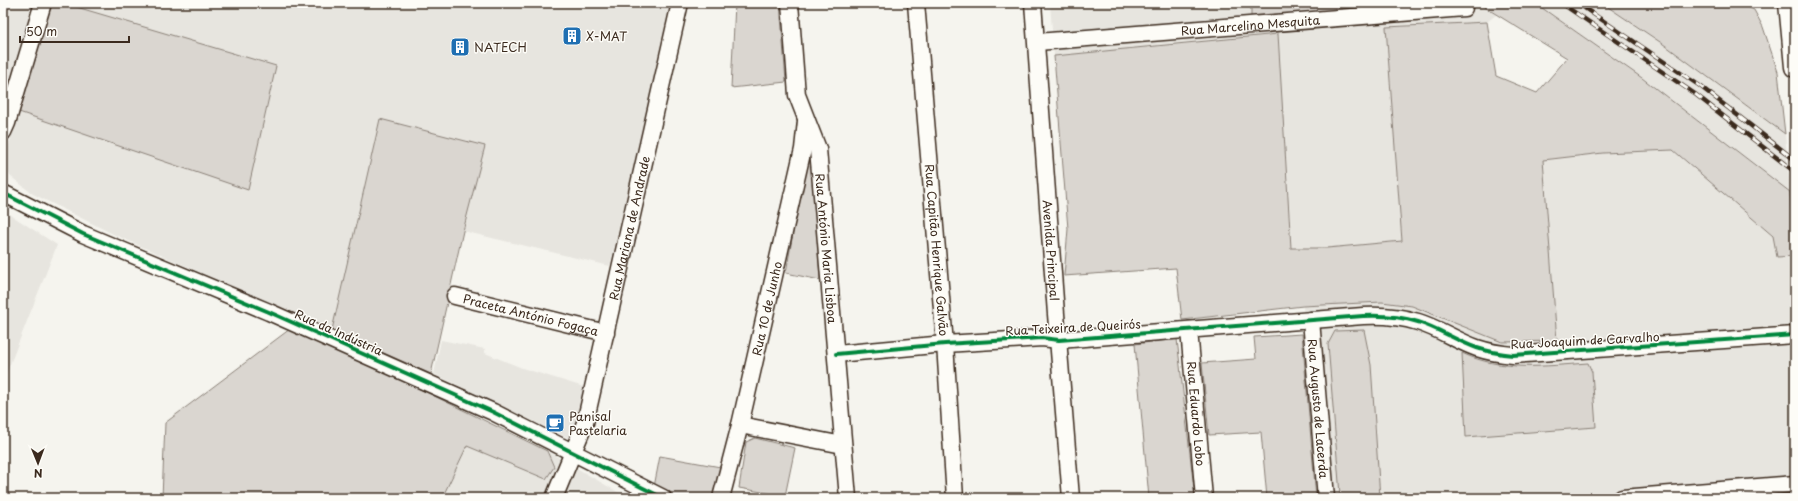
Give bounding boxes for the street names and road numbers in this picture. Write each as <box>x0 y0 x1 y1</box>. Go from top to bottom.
street label: Rua Marcelino Mesquita <box>1180 10 1321 40</box>
street label: Rua Mariana de Andrade <box>604 154 654 302</box>
street label: Rua Capitão Henrique Galvão <box>921 163 953 337</box>
street label: Rua António Maria Lisboa <box>811 173 842 325</box>
street label: Avenida Principal <box>1039 199 1064 301</box>
street label: Rua 10 de Junho <box>747 259 786 357</box>
street label: Praceta António Fogaça <box>461 289 601 340</box>
street label: Rua da Indústria <box>292 305 386 360</box>
street label: Rua Teixeira de Queirós <box>1005 314 1142 340</box>
street label: Rua Joaquim de Carvalho <box>1510 327 1660 353</box>
street label: Rua Augusto de Lacerda <box>1304 338 1333 480</box>
street label: Rua Eduardo Lobo <box>1183 361 1210 467</box>

